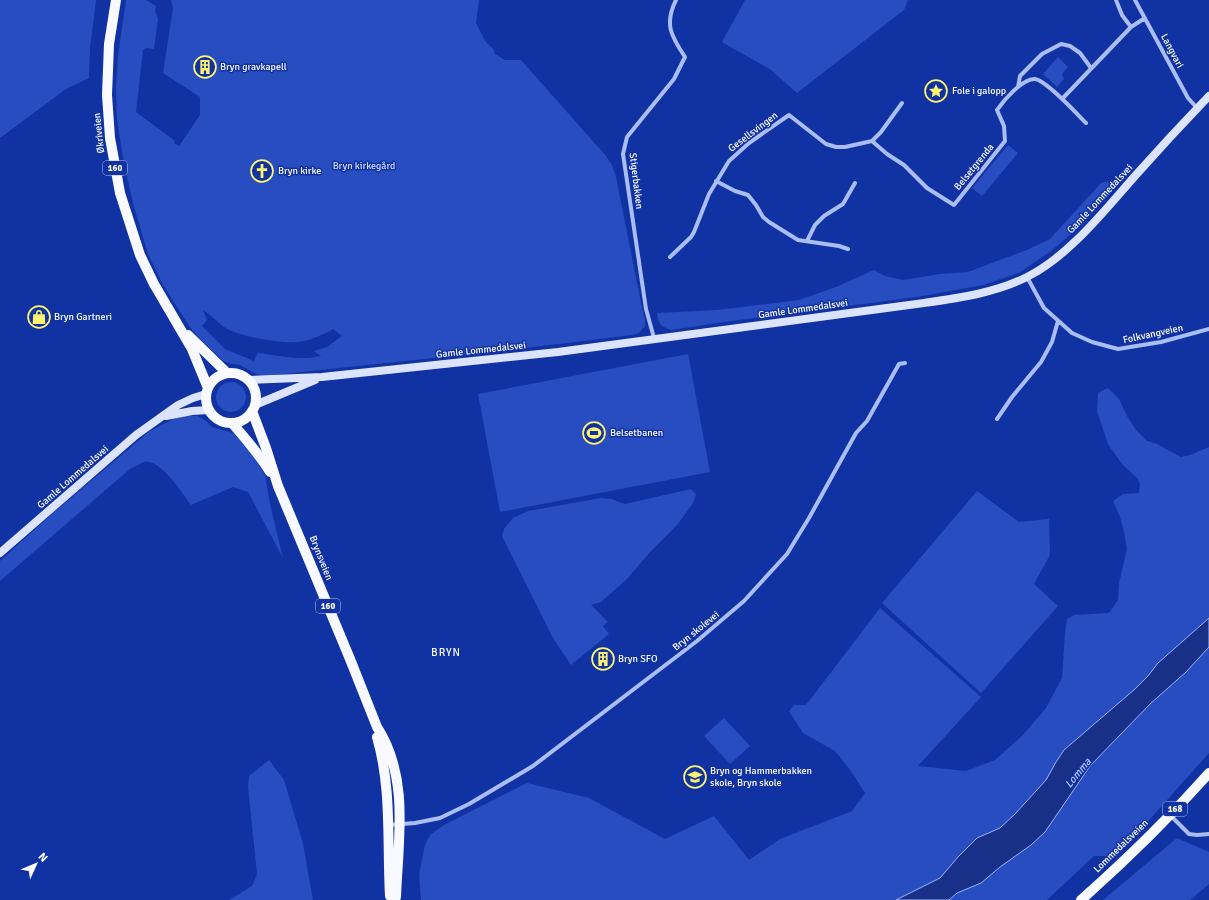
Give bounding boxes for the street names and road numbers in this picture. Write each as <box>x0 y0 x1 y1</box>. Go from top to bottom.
street label: Langvari <box>1158 32 1186 70</box>
street label: Gesellsvingen <box>726 109 780 155</box>
street label: Økriveien <box>91 112 107 154</box>
street label: Belsetgrenda <box>952 141 996 193</box>
street label: Stigerbakken <box>627 152 645 210</box>
road number: 160 <box>103 161 127 175</box>
street label: Gamle Lommedalsvei <box>1065 162 1135 236</box>
street label: Gamle Lommedalsvei <box>757 297 849 321</box>
street label: Folkvangveien <box>1122 322 1184 346</box>
street label: Gamle Lommedalsvei <box>435 339 527 361</box>
street label: Gamle Lommedalsvei <box>35 443 111 511</box>
street label: Brynsveien <box>307 534 335 582</box>
road number: 160 <box>316 599 340 613</box>
street label: Bryn skolevei <box>670 609 722 653</box>
road number: 168 <box>1163 802 1187 816</box>
street label: Lommedalsveien <box>1091 817 1151 875</box>

